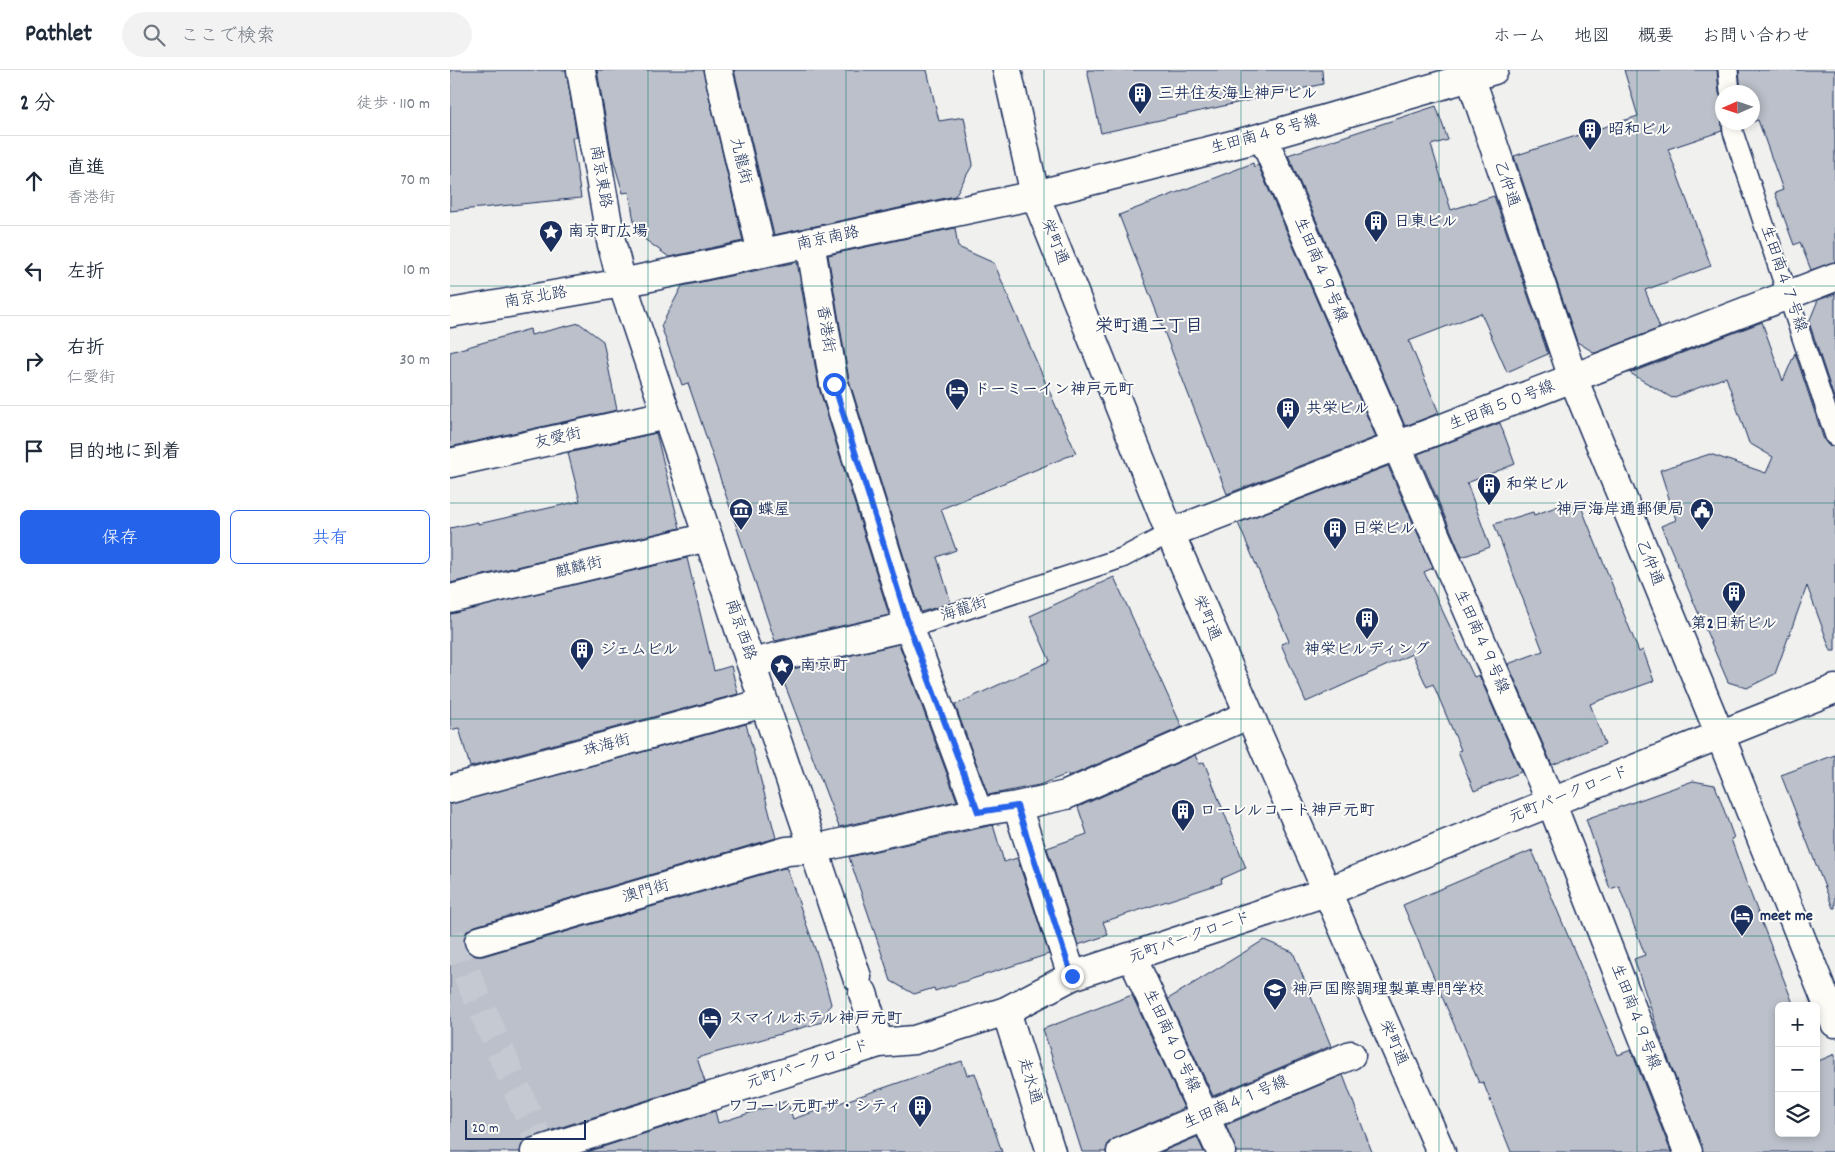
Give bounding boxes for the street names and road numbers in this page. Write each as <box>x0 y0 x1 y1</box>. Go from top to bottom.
street label: 生田南４８号線 <box>1208 109 1322 161</box>
street label: 九龍街 <box>723 135 757 187</box>
street label: 南京東路 <box>583 143 617 211</box>
street label: 乙仲通 <box>1487 158 1525 210</box>
street label: 生田南４９号線 <box>1288 214 1352 326</box>
street label: 栄町通 <box>1034 215 1074 269</box>
street label: 南京南路 <box>794 221 862 257</box>
street label: 生田南４７号線 <box>1754 222 1812 336</box>
street label: 南京北路 <box>502 281 570 315</box>
street label: 香港街 <box>810 303 840 355</box>
street label: 生田南５０号線 <box>1446 375 1558 437</box>
street label: 友愛街 <box>532 422 584 456</box>
street label: 乙仲通 <box>1629 536 1669 590</box>
street label: 麒麟街 <box>553 551 605 585</box>
street label: 生田南４９号線 <box>1448 586 1514 698</box>
street label: 栄町通 <box>1186 591 1226 645</box>
street label: 海龍街 <box>938 592 990 628</box>
street label: 南京西路 <box>719 596 761 664</box>
street label: 珠海街 <box>581 729 633 763</box>
street label: 元町パークロード <box>1505 760 1633 830</box>
street label: 澳門街 <box>620 874 672 910</box>
street label: 元町パークロード <box>1126 906 1254 970</box>
street label: 生田南４９号線 <box>1604 961 1666 1073</box>
street label: 生田南４０号線 <box>1137 985 1205 1097</box>
street label: 栄町通 <box>1373 1016 1413 1070</box>
street label: 元町パークロード <box>744 1034 872 1096</box>
street label: 走水通 <box>1011 1055 1047 1107</box>
street label: 生田南４１号線 <box>1180 1071 1292 1135</box>

